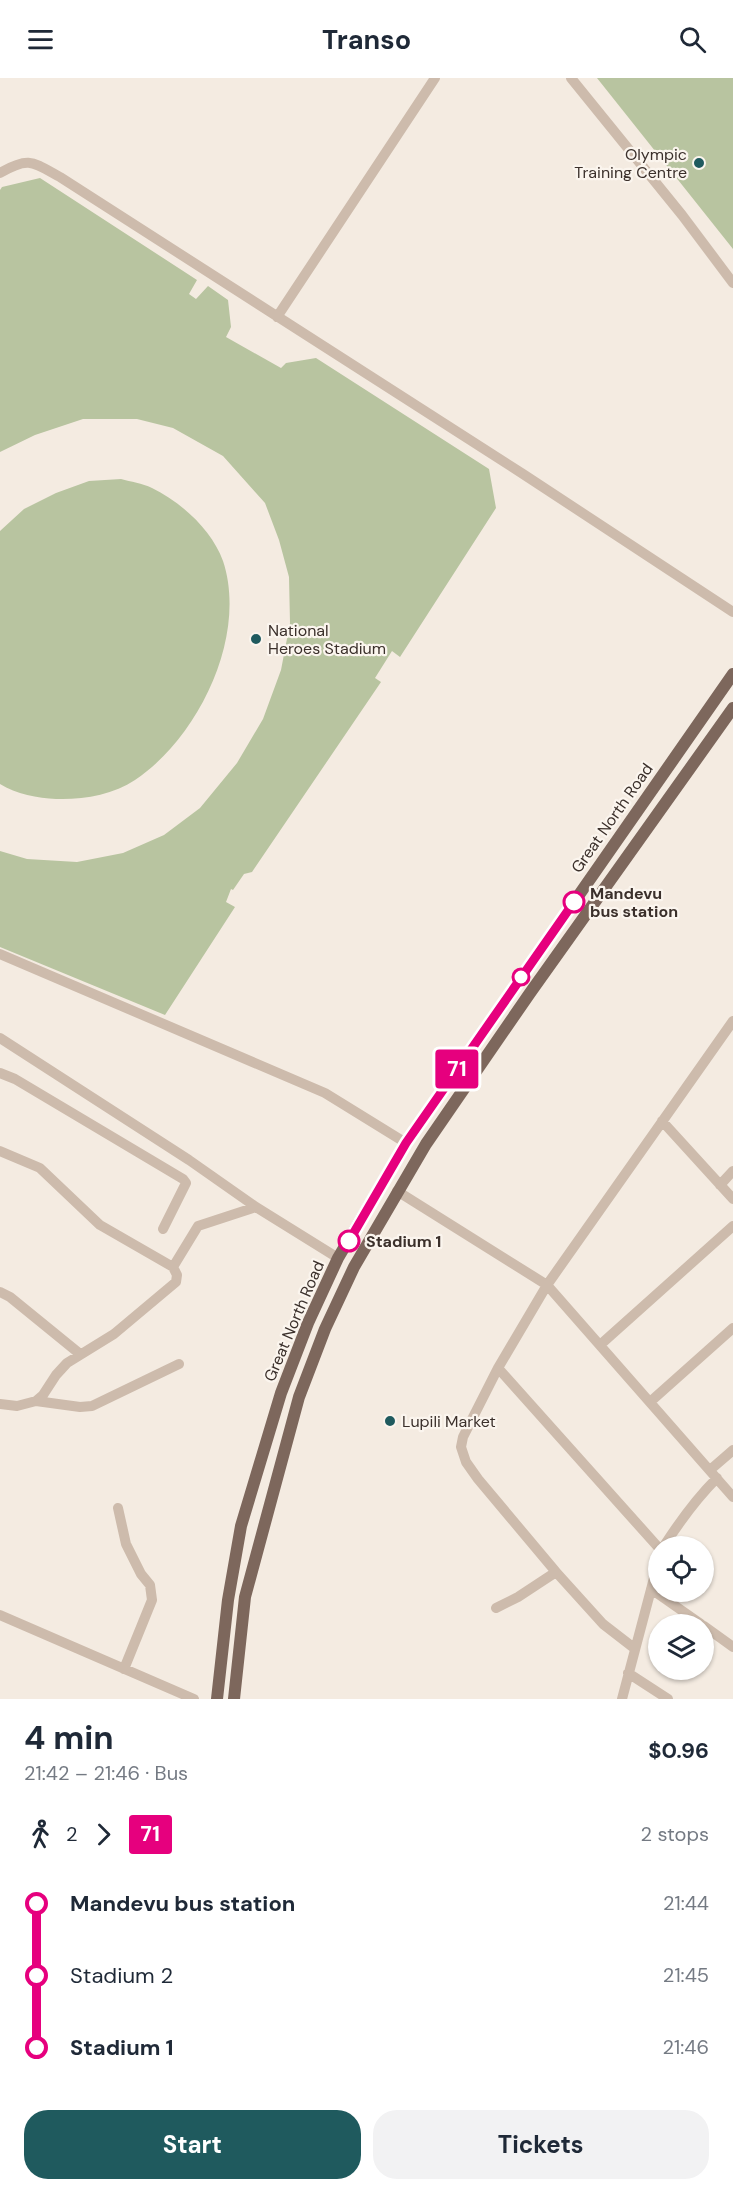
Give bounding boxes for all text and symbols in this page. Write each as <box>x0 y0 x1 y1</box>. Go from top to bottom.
text: Transo <box>322 22 411 57</box>
icon: menu <box>24 23 57 56</box>
icon: search <box>676 23 709 56</box>
place label: Olympic Training Centre <box>574 144 687 183</box>
marker: Olympic Training Centre <box>692 156 706 170</box>
place label: National Heroes Stadium <box>268 620 386 659</box>
marker: National Heroes Stadium <box>249 632 263 646</box>
street label: Great North Road <box>566 759 658 877</box>
place label: Mandevu bus station <box>590 883 678 922</box>
marker: Mandevu bus station <box>563 891 585 913</box>
unlabelled marker <box>512 968 530 986</box>
line badge: 71 <box>430 1050 484 1088</box>
text: 71 <box>447 1055 467 1083</box>
marker: Stadium 1 <box>338 1230 360 1252</box>
place label: Stadium 1 <box>366 1231 441 1252</box>
street label: Great North Road <box>259 1257 329 1385</box>
place label: Lupili Market <box>402 1411 496 1432</box>
marker: Lupili Market <box>383 1414 397 1428</box>
map controls <box>648 1536 714 1680</box>
button: locate <box>648 1536 714 1602</box>
button: layers <box>648 1614 714 1680</box>
text: 4 min <box>24 1716 114 1759</box>
text: $0.96 <box>648 1736 709 1765</box>
text: 21:42 – 21:46 · Bus <box>24 1760 188 1786</box>
icon: walk <box>24 1818 57 1851</box>
icon: forward <box>87 1818 120 1851</box>
text: 71 <box>141 1820 160 1848</box>
text: 2 <box>66 1821 78 1847</box>
text: 2 stops <box>641 1821 709 1847</box>
text: Mandevu bus station <box>70 1889 295 1918</box>
text: 21:44 <box>663 1890 709 1916</box>
text: Stadium 2 <box>70 1961 173 1990</box>
text: 21:45 <box>663 1962 709 1988</box>
text: Stadium 1 <box>70 2033 174 2062</box>
text: 21:46 <box>663 2034 709 2060</box>
button: Start <box>24 2110 361 2179</box>
button: Tickets <box>373 2110 709 2179</box>

